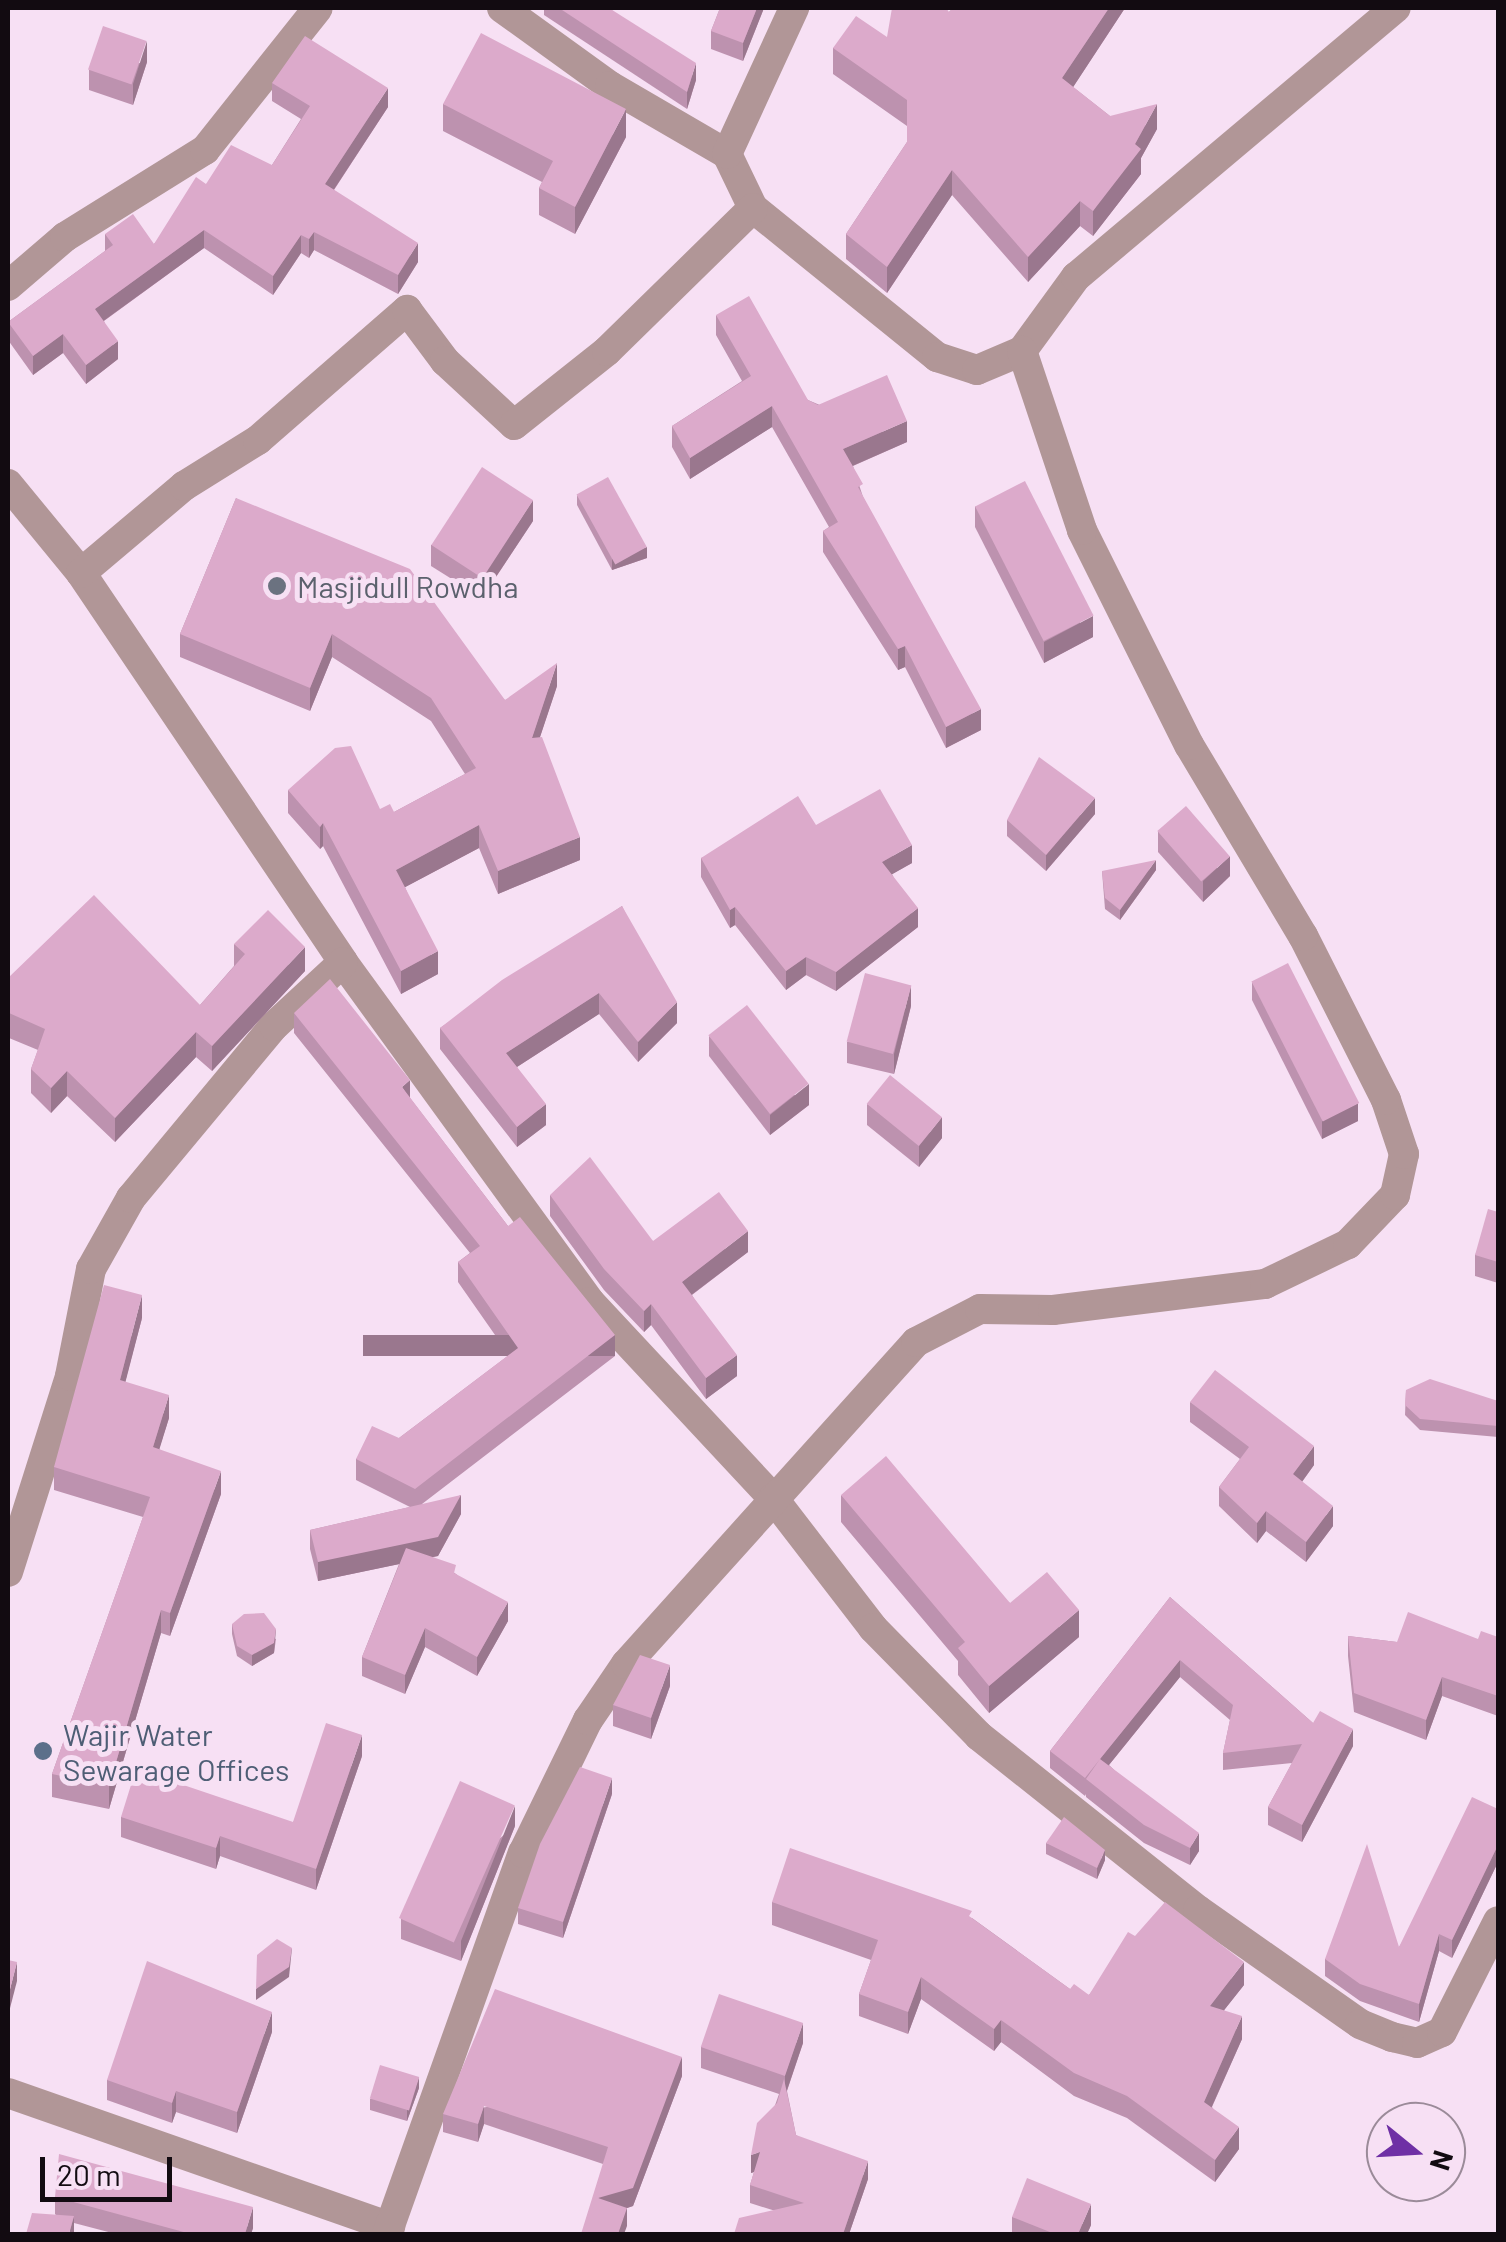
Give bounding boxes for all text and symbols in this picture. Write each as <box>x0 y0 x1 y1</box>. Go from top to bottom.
place label: Masjidull Rowdha <box>297 568 518 604</box>
marker: Masjidull Rowdha <box>266 575 288 597</box>
place label: Wajir Water Sewarage Offices <box>63 1716 289 1786</box>
marker: Wajir Water Sewarage Offices <box>32 1740 54 1762</box>
north arrow <box>1366 2102 1466 2202</box>
scale bar <box>45 2137 178 2199</box>
text: N <box>1424 2147 1462 2175</box>
text: 20 m <box>57 2156 121 2192</box>

